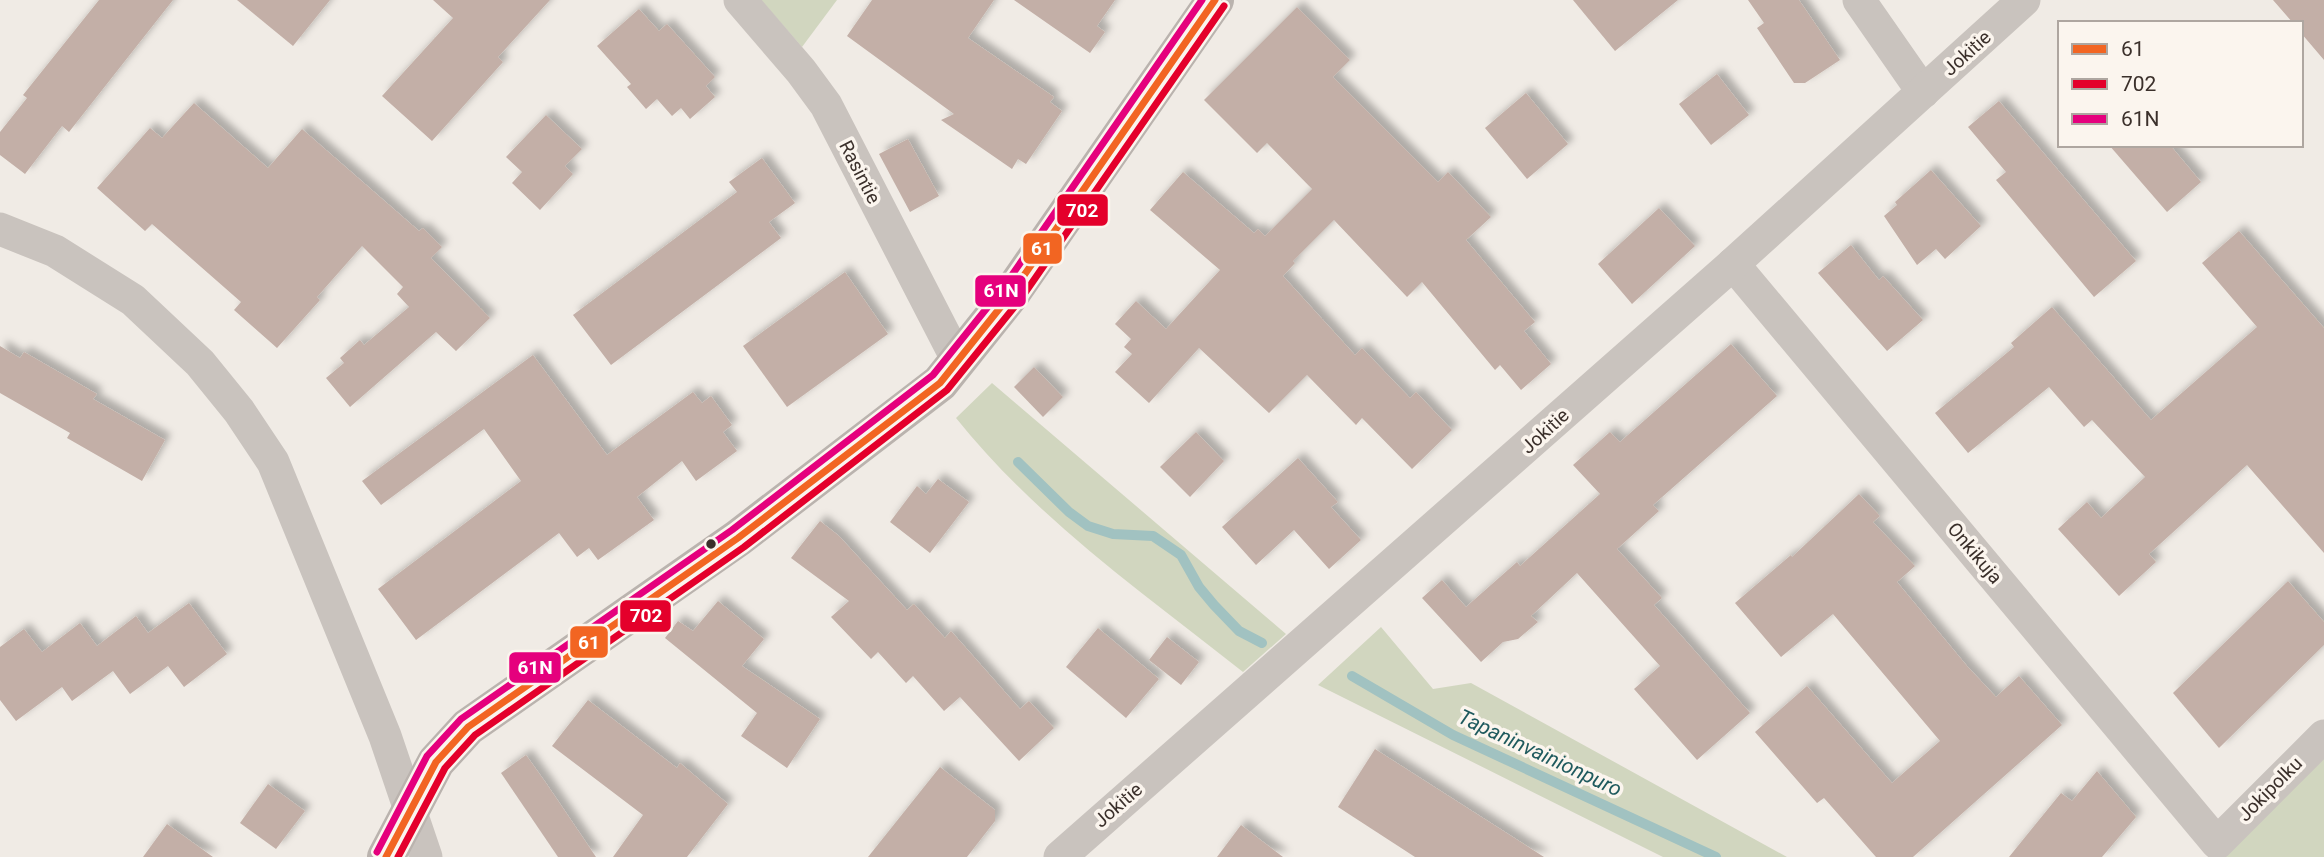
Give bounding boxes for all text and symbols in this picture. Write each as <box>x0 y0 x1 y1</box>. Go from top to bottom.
legend <box>2058 21 2303 147</box>
street label: Jokitie <box>1938 26 1996 80</box>
text: 61 <box>2121 37 2145 61</box>
text: 702 <box>2121 72 2157 96</box>
text: 61N <box>2121 107 2160 131</box>
street label: Rasintie <box>834 137 886 207</box>
line badge: 702 <box>1056 193 1109 227</box>
text: 702 <box>1066 199 1098 222</box>
line badge: 61 <box>1022 232 1063 265</box>
text: 61 <box>1031 237 1053 260</box>
line badge: 61N <box>974 274 1027 308</box>
text: 61N <box>983 279 1019 302</box>
street label: Jokitie <box>1516 404 1574 458</box>
street label: Onkikuja <box>1943 518 2007 588</box>
unlabelled marker <box>704 537 718 551</box>
line badge: 702 <box>619 599 672 633</box>
text: 702 <box>630 604 662 627</box>
line badge: 61 <box>569 625 609 659</box>
text: 61 <box>578 631 600 654</box>
line badge: 61N <box>508 651 562 684</box>
text: 61N <box>517 656 553 679</box>
water label: Tapaninvainionpuro <box>1454 705 1626 801</box>
street label: Jokipolku <box>2233 752 2307 826</box>
street label: Jokitie <box>1089 778 1147 832</box>

